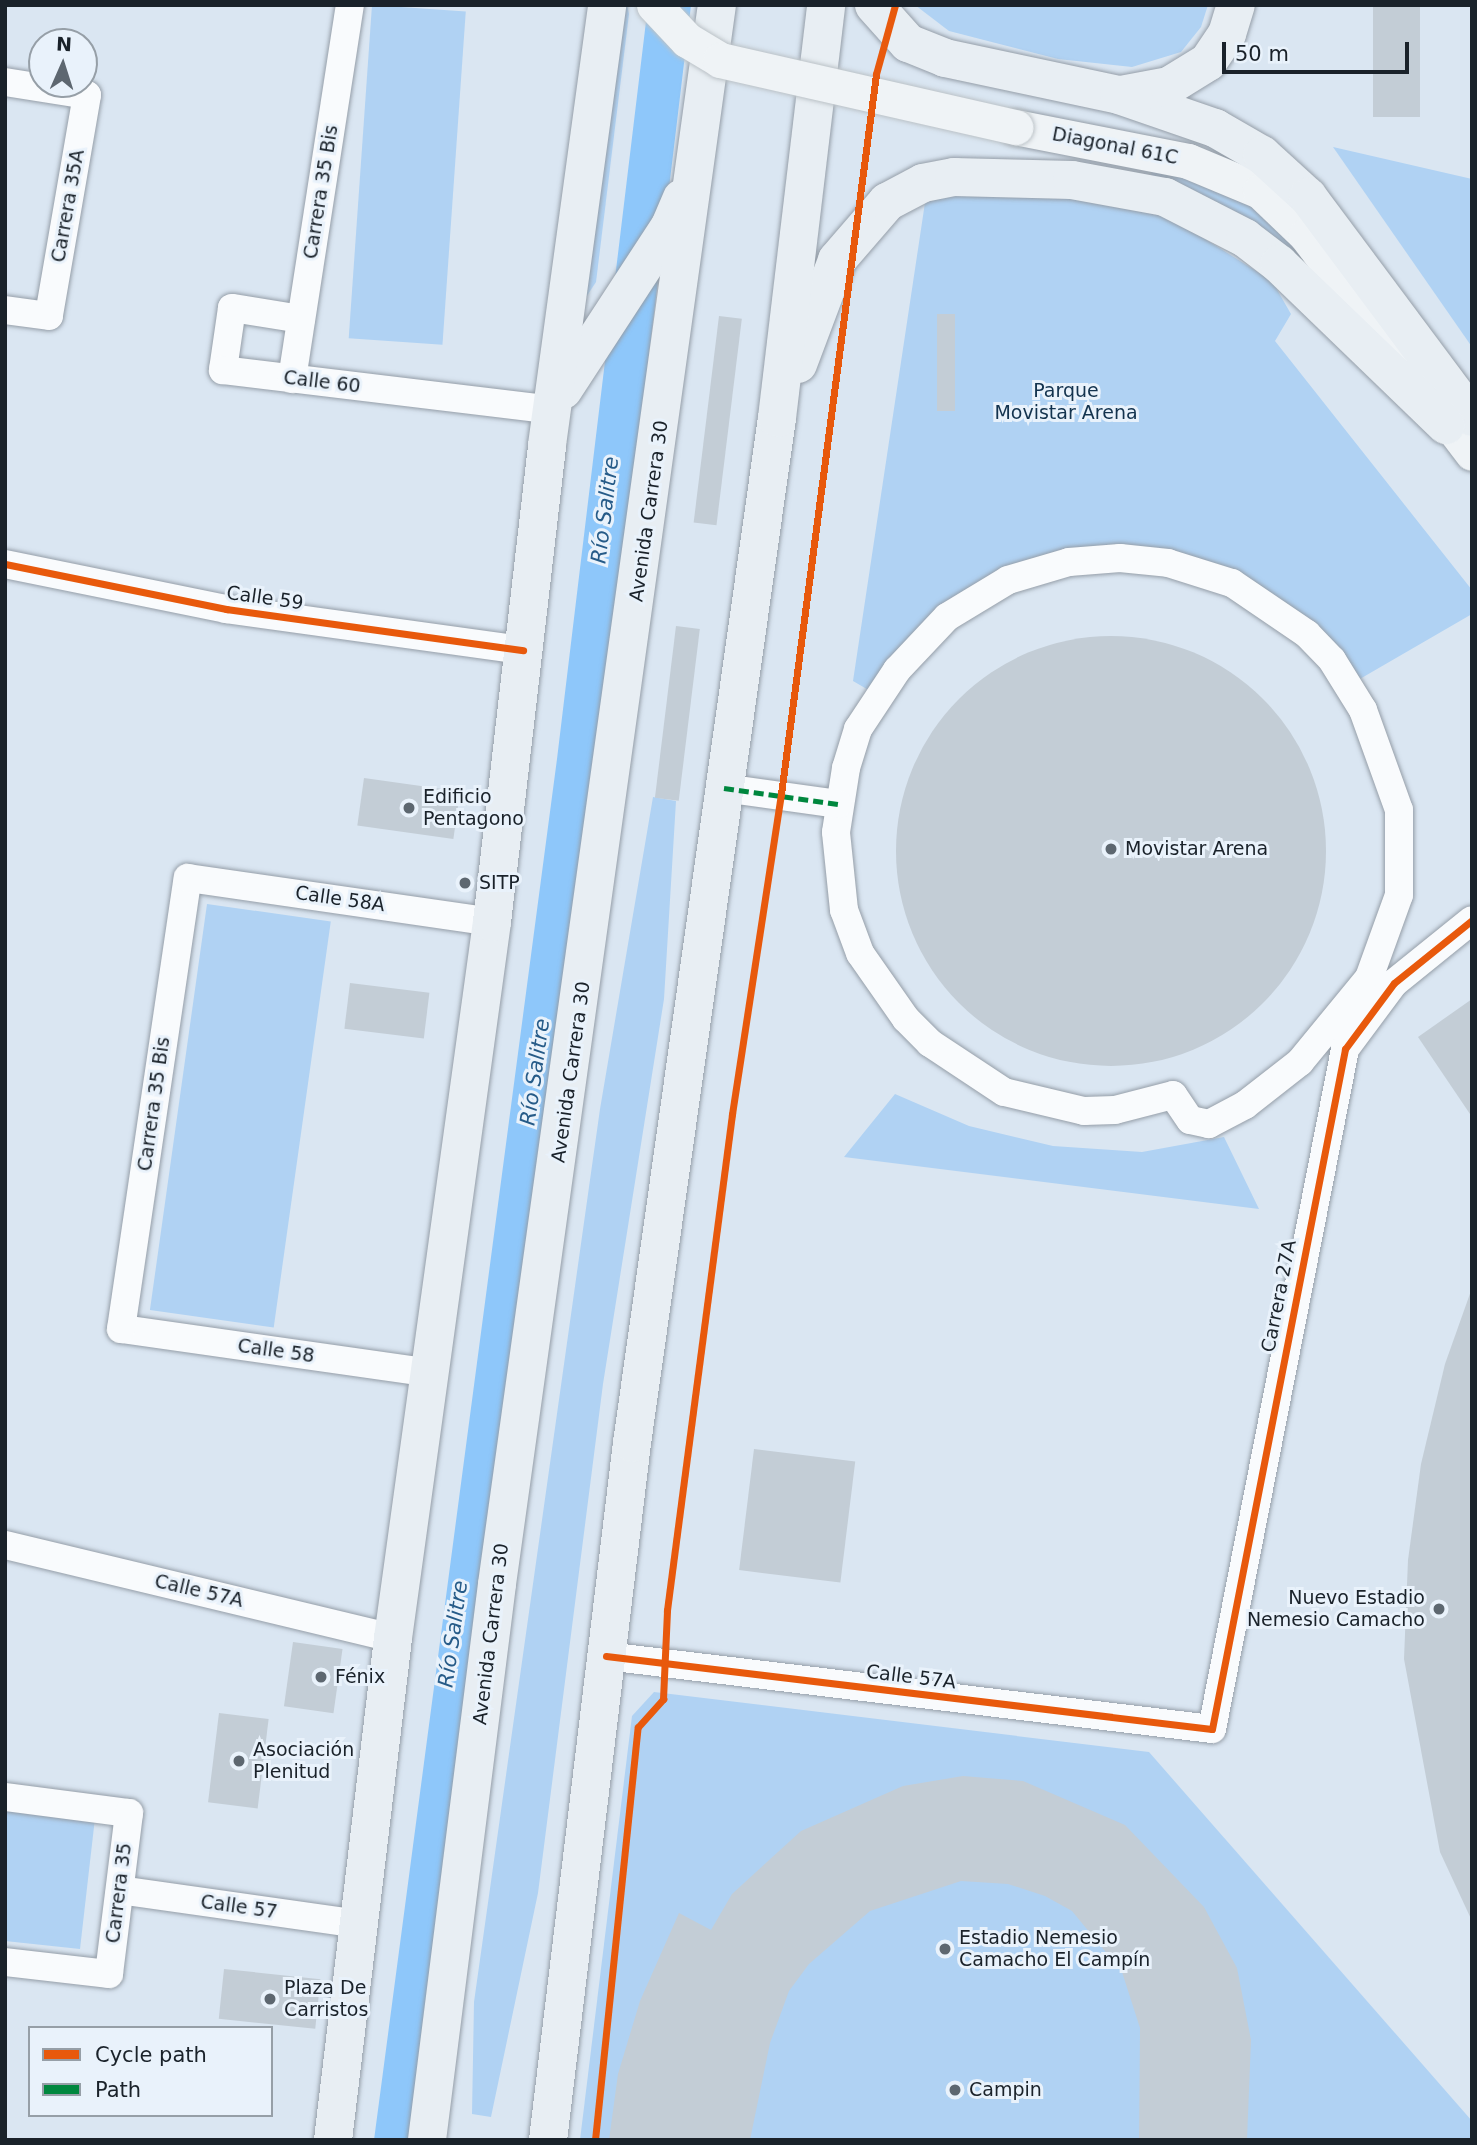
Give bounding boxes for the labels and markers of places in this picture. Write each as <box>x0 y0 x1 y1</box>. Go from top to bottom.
place label: Edificio Pentagono <box>423 786 524 830</box>
marker: Edificio Pentagono <box>401 800 417 816</box>
place label: Movistar Arena <box>1125 838 1268 860</box>
marker: Movistar Arena <box>1103 841 1119 857</box>
place label: SITP <box>479 872 520 894</box>
marker: SITP <box>457 875 473 891</box>
place label: Nuevo Estadio Nemesio Camacho <box>1247 1587 1425 1631</box>
marker: Nuevo Estadio Nemesio Camacho <box>1431 1601 1447 1617</box>
place label: Fénix <box>335 1666 385 1688</box>
marker: Fénix <box>313 1669 329 1685</box>
place label: Asociación Plenitud <box>253 1739 354 1783</box>
marker: Asociación Plenitud <box>231 1753 247 1769</box>
place label: Estadio Nemesio Camacho El Campín <box>959 1927 1150 1971</box>
marker: Estadio Nemesio Camacho El Campín <box>937 1941 953 1957</box>
place label: Plaza De Carristos <box>284 1977 368 2021</box>
marker: Plaza De Carristos <box>262 1991 278 2007</box>
place label: Campin <box>969 2079 1042 2101</box>
marker: Campin <box>947 2082 963 2098</box>

